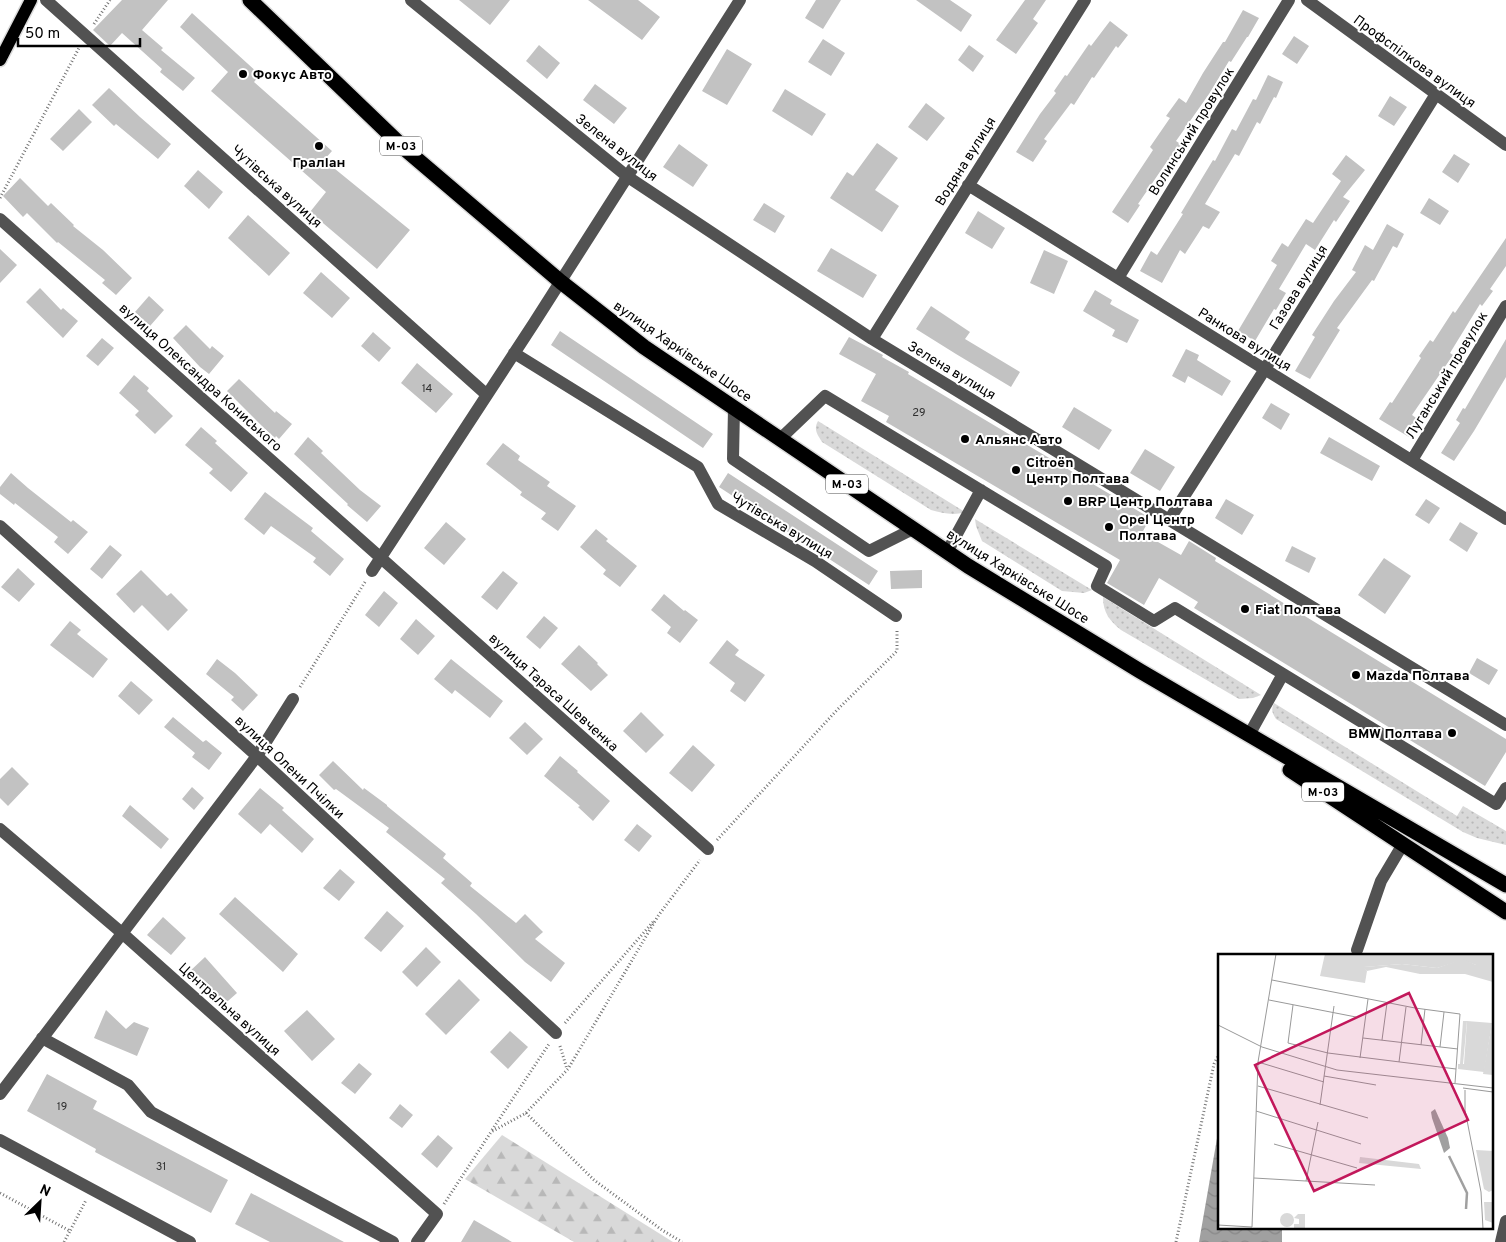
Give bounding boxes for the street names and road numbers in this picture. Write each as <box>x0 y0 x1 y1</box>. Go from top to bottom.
street label: Профспілкова вулиця <box>1350 12 1479 112</box>
street label: Волинський провулок <box>1146 64 1239 199</box>
street label: Зелена вулиця <box>571 111 661 186</box>
street label: Водяна вулиця <box>932 114 1000 209</box>
road number: М-03 <box>380 136 422 156</box>
street label: Чутівська вулиця <box>227 142 325 232</box>
street label: Газова вулиця <box>1266 242 1332 333</box>
street label: вулиця Харківське Шосе <box>610 298 755 406</box>
street label: вулиця Олександра Кониського <box>115 300 285 456</box>
street label: Ранкова вулиця <box>1194 305 1294 376</box>
street label: Луганський провулок <box>1402 309 1492 443</box>
street label: Зелена вулиця <box>904 338 998 404</box>
road number: М-03 <box>826 474 868 494</box>
street label: Чутівська вулиця <box>727 489 835 563</box>
street label: вулиця Харківське Шосе <box>943 526 1092 628</box>
street label: вулиця Тараса Шевченка <box>485 630 621 756</box>
street label: вулиця Олени Пчілки <box>231 713 347 823</box>
road number: М-03 <box>1302 782 1344 802</box>
street label: Центральна вулиця <box>175 960 283 1060</box>

